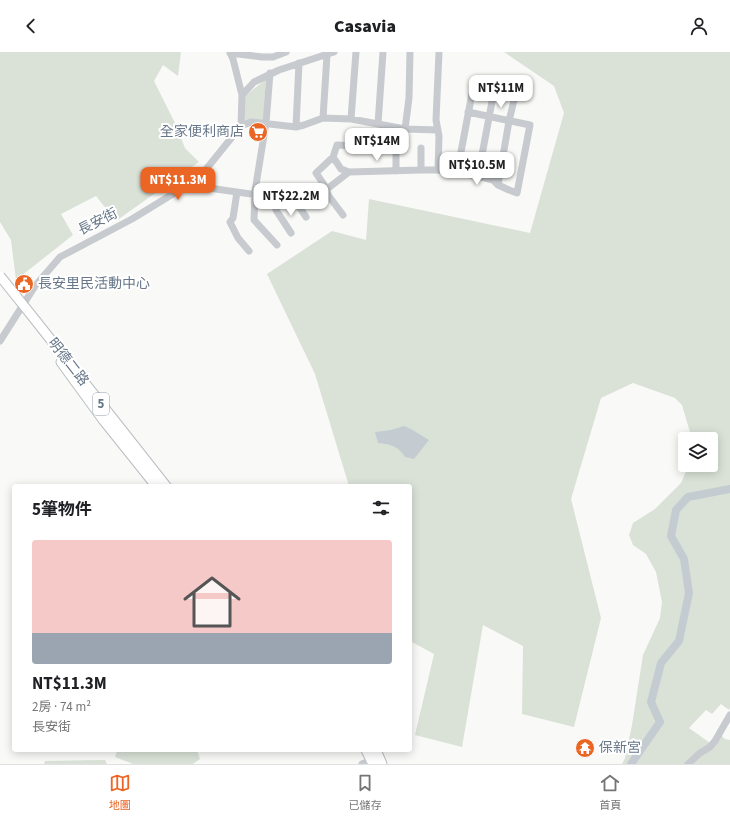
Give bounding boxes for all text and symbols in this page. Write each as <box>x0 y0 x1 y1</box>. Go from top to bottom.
text: Casavia <box>334 14 396 39</box>
icon: back <box>20 15 42 37</box>
icon: person <box>688 15 710 37</box>
pin: NT$11M <box>468 75 534 109</box>
text: NT$11M <box>478 79 524 97</box>
supermarket icon: 全家便利商店 <box>247 121 269 143</box>
place label: 全家便利商店 <box>160 122 244 142</box>
pin: NT$14M <box>344 128 410 162</box>
text: NT$14M <box>354 132 400 150</box>
pin: NT$10.5M <box>436 152 518 186</box>
text: NT$10.5M <box>448 156 506 174</box>
pin: NT$11.3M <box>137 167 219 201</box>
text: NT$11.3M <box>149 171 207 189</box>
pin: NT$22.2M <box>250 183 332 217</box>
text: NT$22.2M <box>262 187 320 205</box>
street label: 長安街 <box>75 204 121 240</box>
public building icon: 長安里民活動中心 <box>13 273 35 295</box>
place label: 長安里民活動中心 <box>38 274 150 294</box>
street label: 明德二路 <box>43 334 93 390</box>
road number: 5 <box>93 393 109 415</box>
map controls <box>678 432 718 472</box>
button: layers <box>678 432 718 472</box>
icon: filters <box>370 497 392 519</box>
text: 5筆物件 <box>32 498 92 522</box>
icon: home <box>176 566 248 638</box>
text: NT$11.3M <box>32 672 107 696</box>
text: 2房 · 74 m² <box>32 698 91 716</box>
text: 長安街 <box>32 718 71 736</box>
temple icon: 保新宮 <box>574 737 596 759</box>
place label: 保新宮 <box>599 738 641 758</box>
tab: 地圖 <box>109 772 131 813</box>
tab: 已儲存 <box>348 772 381 813</box>
tab: 首頁 <box>599 772 621 813</box>

